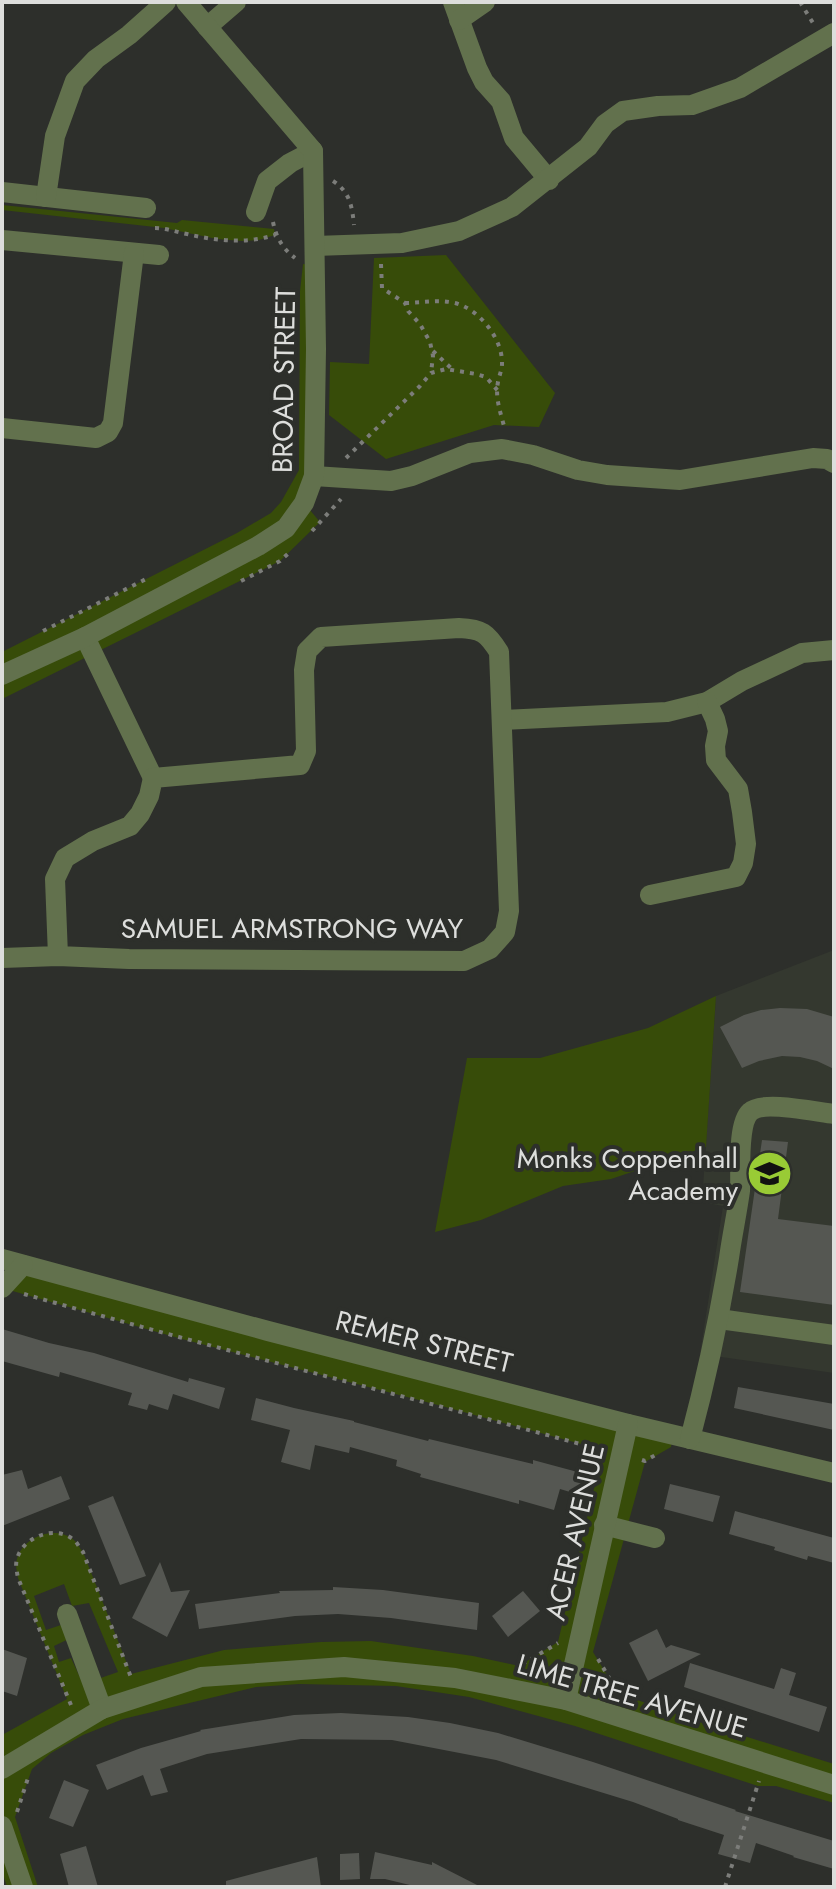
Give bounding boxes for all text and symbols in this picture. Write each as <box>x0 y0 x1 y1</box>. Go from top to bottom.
street label: BROAD STREET <box>262 286 306 474</box>
street label: SAMUEL ARMSTRONG WAY <box>121 908 463 949</box>
place label: Monks Coppenhall Academy <box>517 1138 739 1211</box>
school or university icon: Monks Coppenhall Academy <box>745 1150 793 1198</box>
street label: REMER STREET <box>331 1300 517 1384</box>
street label: ACER AVENUE <box>535 1439 615 1625</box>
street label: LIME TREE AVENUE <box>512 1643 752 1749</box>

